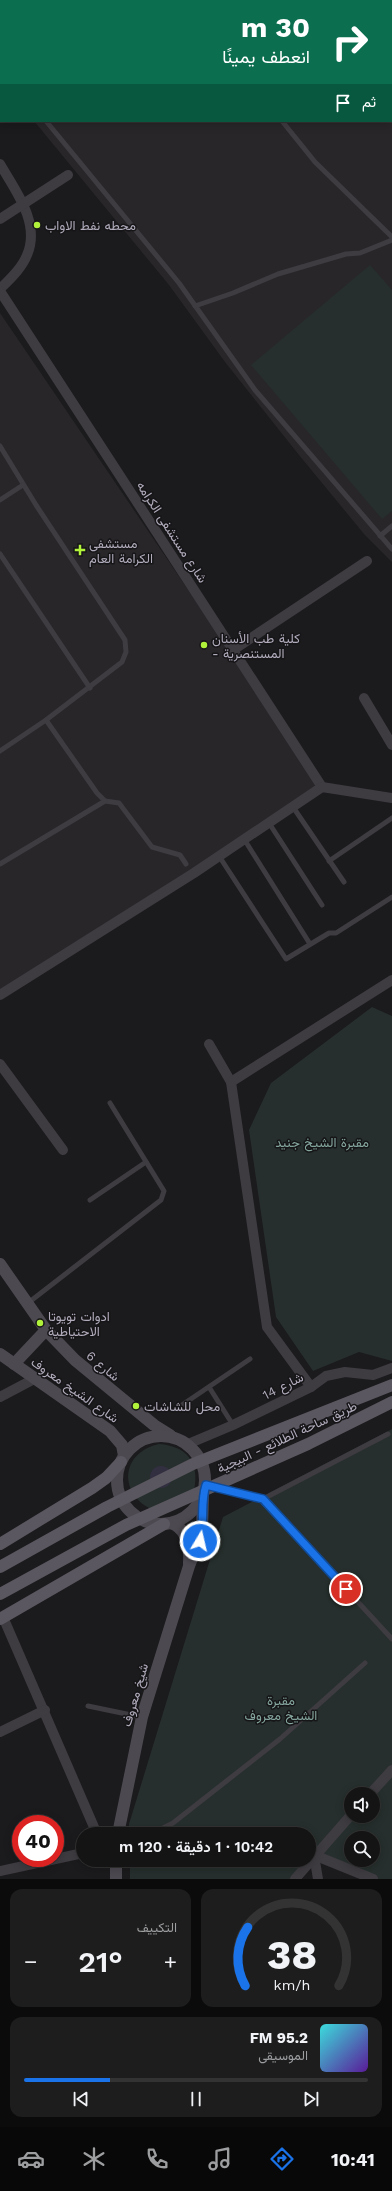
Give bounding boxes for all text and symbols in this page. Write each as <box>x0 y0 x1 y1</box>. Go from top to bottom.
text: 30 m <box>241 11 310 44</box>
icon: right <box>324 16 376 68</box>
text: انعطف يمينًا <box>222 46 310 67</box>
icon: arrive <box>332 92 354 114</box>
text: ثم <box>362 93 376 111</box>
place label: محطه نفط الاواب <box>45 218 136 234</box>
marker: محطه نفط الاواب <box>32 220 42 230</box>
street label: شارع مستشفى الكرامه <box>132 479 210 587</box>
place label: مستشفى الكرامة العام <box>89 536 153 567</box>
marker: مستشفى الكرامة العام <box>74 544 86 556</box>
place label: كلية طب الأسنان - المستنصرية <box>212 631 300 662</box>
marker: كلية طب الأسنان - المستنصرية <box>199 640 209 650</box>
park label: مقبرة الشيخ جنيد <box>275 1135 369 1152</box>
place label: ادوات تويوتا الاحتياطية <box>48 1309 110 1339</box>
marker: ادوات تويوتا الاحتياطية <box>35 1318 45 1328</box>
street label: شارع 6 <box>82 1348 123 1386</box>
street label: شارع الشيخ معروف <box>27 1354 122 1427</box>
street label: شارع 14 <box>260 1369 307 1404</box>
street label: طريق ساحة الطلائع - البيجية <box>215 1398 360 1478</box>
place label: محل للشاشات <box>144 1399 220 1415</box>
marker: محل للشاشات <box>131 1401 141 1411</box>
position arrow <box>179 1520 221 1562</box>
pin <box>329 1572 363 1606</box>
icon: arrive <box>335 1578 357 1600</box>
street label: شیخ معروف <box>119 1662 153 1729</box>
park label: مقبرة الشيخ معروف <box>245 1693 317 1725</box>
map controls <box>344 1787 380 1867</box>
button: sound <box>344 1787 380 1823</box>
speed limit sign: 40 <box>12 1815 64 1867</box>
button: search <box>344 1831 380 1867</box>
text: 10:42 · 1 دقيقة · 120 m <box>119 1838 273 1856</box>
text: التكييف <box>137 1920 177 1935</box>
text: 38 <box>266 1930 317 1979</box>
text: 21° <box>78 1944 123 1979</box>
text: − <box>24 1949 37 1974</box>
text: + <box>164 1949 177 1974</box>
text: km/h <box>273 1977 310 1993</box>
text: 95.2 FM <box>250 2029 308 2047</box>
text: الموسيقى <box>258 2048 308 2063</box>
icon: previous <box>70 2088 92 2110</box>
icon: pause <box>185 2088 207 2110</box>
icon: next <box>300 2088 322 2110</box>
icon: car <box>17 2145 45 2173</box>
icon: climate <box>80 2145 108 2173</box>
icon: phone <box>143 2145 171 2173</box>
icon: music <box>206 2145 234 2173</box>
icon: directions <box>268 2145 296 2173</box>
text: 10:41 <box>331 2149 375 2170</box>

